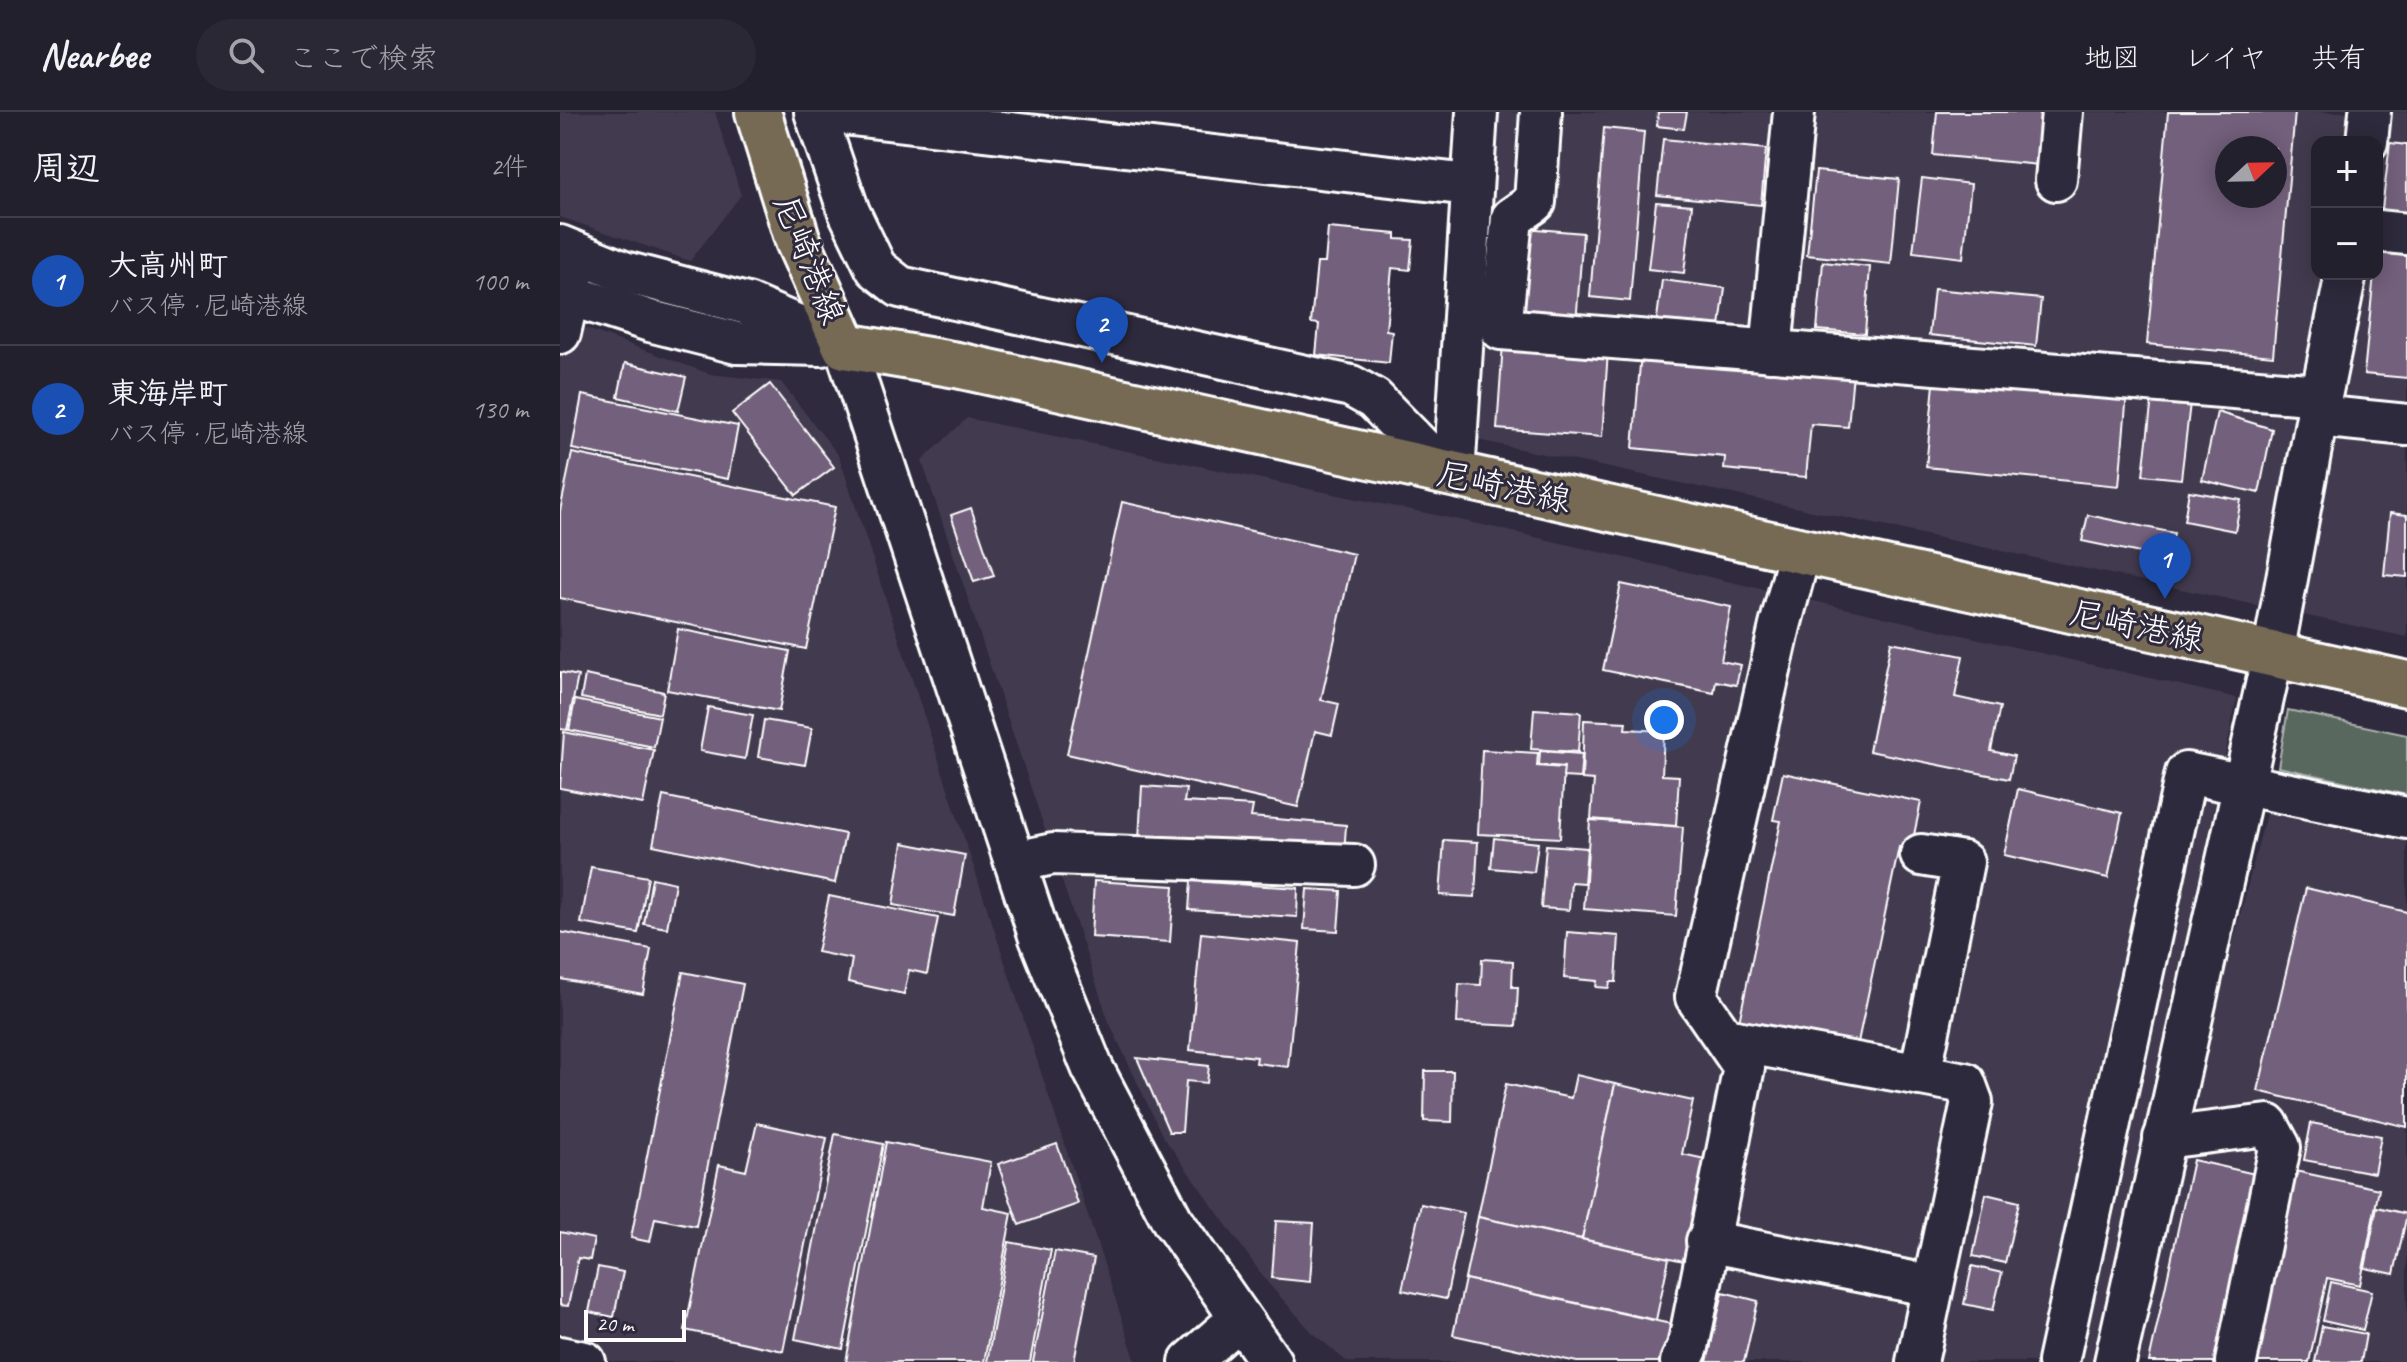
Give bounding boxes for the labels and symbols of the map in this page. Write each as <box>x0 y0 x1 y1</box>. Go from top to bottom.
north arrow <box>2215 136 2287 208</box>
street label: 尼崎港線 <box>764 188 855 330</box>
pin: 2 <box>1076 297 1128 363</box>
street label: 尼崎港線 <box>1433 451 1575 522</box>
pin: 1 <box>2139 533 2191 599</box>
street label: 尼崎港線 <box>2066 590 2208 661</box>
your location <box>1644 700 1684 740</box>
scale bar <box>584 1306 686 1342</box>

